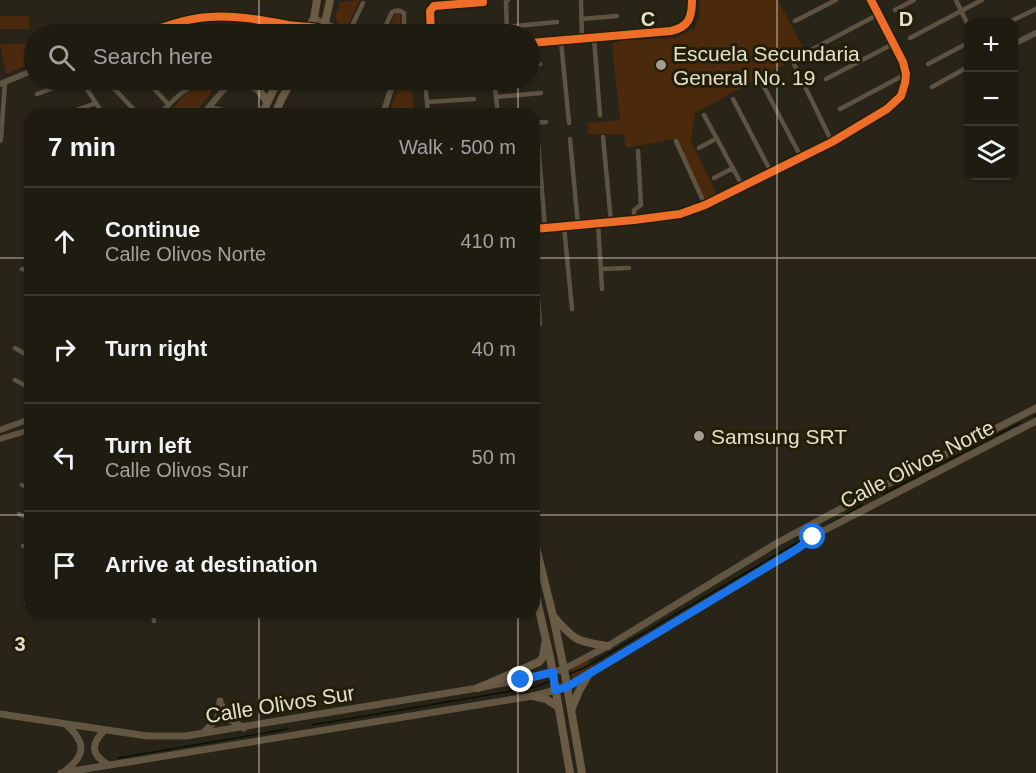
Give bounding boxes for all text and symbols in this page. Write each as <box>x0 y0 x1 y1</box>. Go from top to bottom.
text: C <box>641 8 655 30</box>
text: D <box>899 8 913 30</box>
map controls <box>964 18 1018 180</box>
button: + <box>964 18 1018 72</box>
search box <box>24 24 540 90</box>
icon: search <box>45 41 78 74</box>
place label: Escuela Secundaria General No. 19 <box>673 42 860 89</box>
text: Search here <box>93 44 213 69</box>
marker: Escuela Secundaria General No. 19 <box>654 58 668 72</box>
button: − <box>964 72 1018 126</box>
button: layers <box>964 126 1018 180</box>
text: 7 min <box>48 132 116 162</box>
text: Walk · 500 m <box>399 136 516 158</box>
text: Continue <box>105 217 200 242</box>
icon: ahead <box>48 225 81 258</box>
text: 410 m <box>460 230 516 252</box>
text: Calle Olivos Norte <box>105 243 266 265</box>
icon: right <box>48 333 81 366</box>
text: Turn right <box>105 336 207 361</box>
text: 40 m <box>472 338 516 360</box>
street label: Calle Olivos Norte <box>836 415 998 513</box>
place label: Samsung SRT <box>711 425 847 448</box>
marker: Samsung SRT <box>692 429 706 443</box>
text: Turn left <box>105 433 191 458</box>
icon: left <box>48 441 81 474</box>
text: 50 m <box>472 446 516 468</box>
text: Calle Olivos Sur <box>105 459 248 481</box>
route start <box>799 523 825 549</box>
icon: arrive <box>48 549 81 582</box>
text: Arrive at destination <box>105 552 318 577</box>
text: 3 <box>14 633 26 655</box>
route end <box>507 666 533 692</box>
street label: Calle Olivos Sur <box>204 681 356 727</box>

